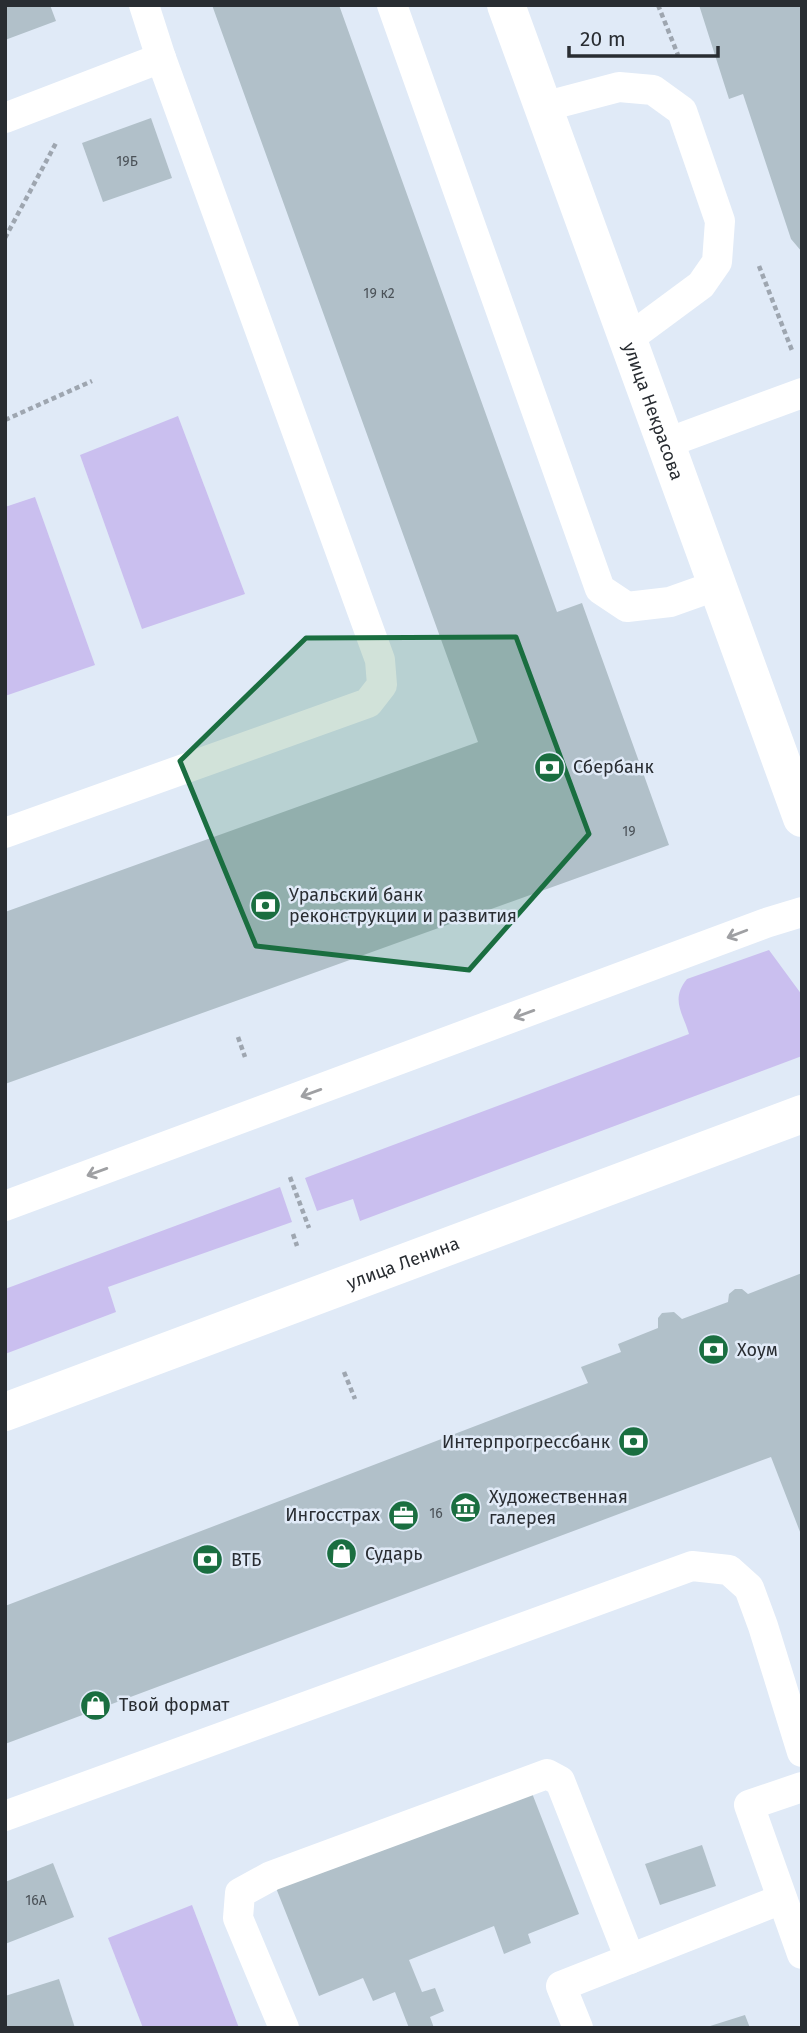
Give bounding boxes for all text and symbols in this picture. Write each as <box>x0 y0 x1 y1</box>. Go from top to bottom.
scale bar <box>569 14 718 58</box>
text: 20 m <box>580 26 626 52</box>
house number: 19Б <box>116 153 138 170</box>
house number: 19 к2 <box>363 285 395 302</box>
street label: улица Некрасова <box>618 339 688 483</box>
bank icon: Сбербанк <box>533 750 567 784</box>
place label: Сбербанк <box>573 756 654 778</box>
house number: 19 <box>622 823 636 840</box>
place label: Уральский банк реконструкции и развития <box>289 884 517 927</box>
bank icon: Уральский банк реконструкции и развития <box>249 888 283 922</box>
one-way arrow <box>727 929 749 942</box>
one-way arrow <box>514 1008 535 1021</box>
one-way arrow <box>300 1087 322 1100</box>
one-way arrow <box>87 1167 109 1179</box>
street label: улица Ленина <box>344 1232 462 1294</box>
bank icon: Хоум <box>697 1333 731 1367</box>
place label: Хоум <box>737 1339 778 1361</box>
bank icon: Интерпрогрессбанк <box>616 1425 650 1459</box>
place label: Интерпрогрессбанк <box>442 1431 611 1453</box>
place label: Художественная галерея <box>489 1486 628 1529</box>
museum icon: Художественная галерея <box>449 1490 483 1524</box>
office icon: Ингосстрах <box>386 1498 420 1532</box>
place label: Ингосстрах <box>285 1504 380 1526</box>
house number: 16 <box>429 1505 443 1522</box>
shop icon: Сударь <box>325 1537 359 1571</box>
bank icon: ВТБ <box>191 1543 225 1577</box>
place label: Сударь <box>365 1543 423 1565</box>
place label: ВТБ <box>231 1549 261 1571</box>
shop icon: Твой формат <box>79 1688 113 1722</box>
place label: Твой формат <box>119 1694 230 1716</box>
house number: 16А <box>25 1892 47 1909</box>

